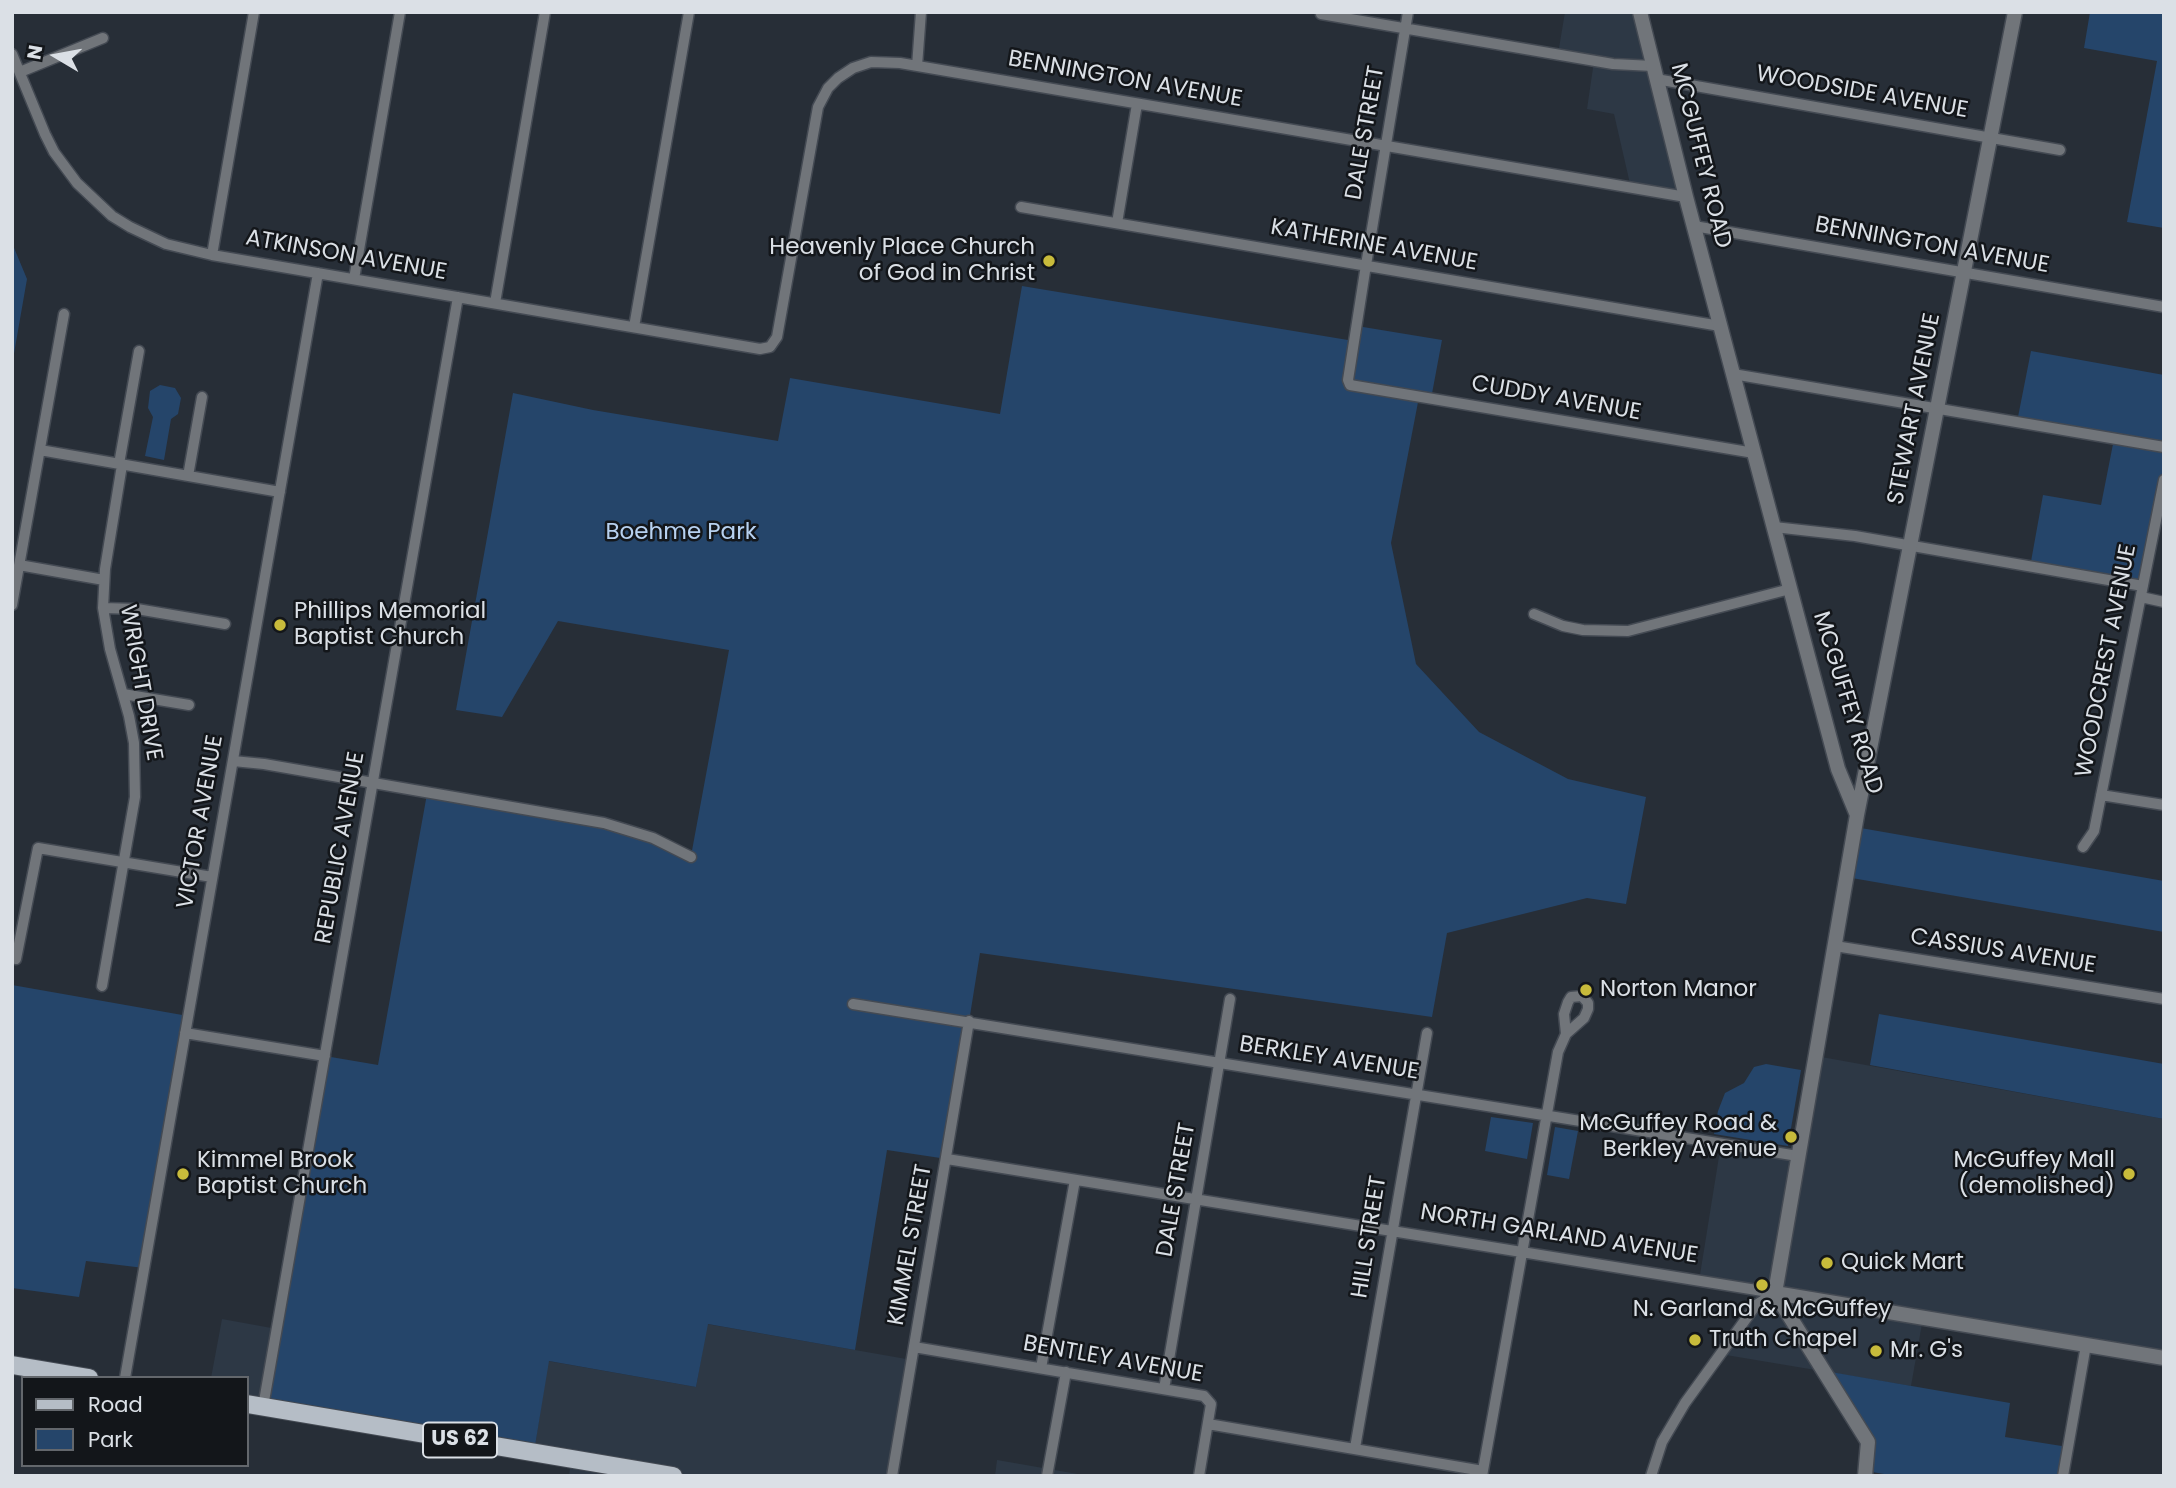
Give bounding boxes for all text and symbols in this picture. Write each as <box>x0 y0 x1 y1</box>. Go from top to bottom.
north arrow <box>21 21 91 91</box>
text: N <box>20 43 49 62</box>
street label: BENNINGTON AVENUE <box>1006 46 1244 114</box>
street label: MCGUFFEY ROAD <box>1664 61 1736 251</box>
street label: WOODSIDE AVENUE <box>1754 61 1970 125</box>
street label: DALE STREET <box>1341 64 1391 202</box>
street label: BENNINGTON AVENUE <box>1813 212 2051 280</box>
street label: KATHERINE AVENUE <box>1268 214 1480 278</box>
street label: ATKINSON AVENUE <box>243 225 449 287</box>
place label: Heavenly Place Church of God in Christ <box>769 234 1035 288</box>
marker: Heavenly Place Church of God in Christ <box>1041 253 1057 269</box>
street label: STEWART AVENUE <box>1883 311 1947 507</box>
street label: CUDDY AVENUE <box>1469 371 1643 427</box>
park label: Boehme Park <box>605 519 757 547</box>
street label: WOODCREST AVENUE <box>2071 542 2143 780</box>
place label: Phillips Memorial Baptist Church <box>294 598 486 652</box>
street label: WRIGHT DRIVE <box>113 603 167 763</box>
street label: MCGUFFEY ROAD <box>1806 608 1888 798</box>
marker: Phillips Memorial Baptist Church <box>272 617 288 633</box>
street label: VICTOR AVENUE <box>172 733 230 911</box>
street label: REPUBLIC AVENUE <box>311 750 371 946</box>
street label: CASSIUS AVENUE <box>1908 924 2098 980</box>
place label: Norton Manor <box>1600 976 1757 1004</box>
marker: Norton Manor <box>1578 982 1594 998</box>
street label: BERKLEY AVENUE <box>1237 1031 1421 1087</box>
place label: McGuffey Road & Berkley Avenue <box>1579 1110 1777 1164</box>
street label: DALE STREET <box>1152 1121 1202 1259</box>
marker: McGuffey Road & Berkley Avenue <box>1783 1129 1799 1145</box>
place label: Kimmel Brook Baptist Church <box>197 1147 367 1201</box>
place label: McGuffey Mall (demolished) <box>1953 1147 2115 1201</box>
street label: KIMMEL STREET <box>883 1162 939 1328</box>
marker: Kimmel Brook Baptist Church <box>175 1166 191 1182</box>
marker: McGuffey Mall (demolished) <box>2121 1166 2137 1182</box>
street label: HILL STREET <box>1347 1174 1393 1300</box>
street label: NORTH GARLAND AVENUE <box>1418 1199 1700 1271</box>
place label: Quick Mart <box>1841 1249 1964 1277</box>
marker: Quick Mart <box>1819 1255 1835 1271</box>
marker: N. Garland & McGuffey <box>1754 1277 1770 1293</box>
place label: N. Garland & McGuffey <box>1633 1296 1891 1324</box>
place label: Truth Chapel <box>1709 1326 1857 1354</box>
street label: BENTLEY AVENUE <box>1021 1331 1205 1389</box>
marker: Truth Chapel <box>1687 1332 1703 1348</box>
place label: Mr. G's <box>1890 1337 1963 1365</box>
marker: Mr. G's <box>1868 1343 1884 1359</box>
legend <box>21 1376 248 1467</box>
text: Road <box>88 1390 143 1419</box>
road number: US 62 <box>423 1422 497 1458</box>
text: Park <box>88 1425 133 1454</box>

